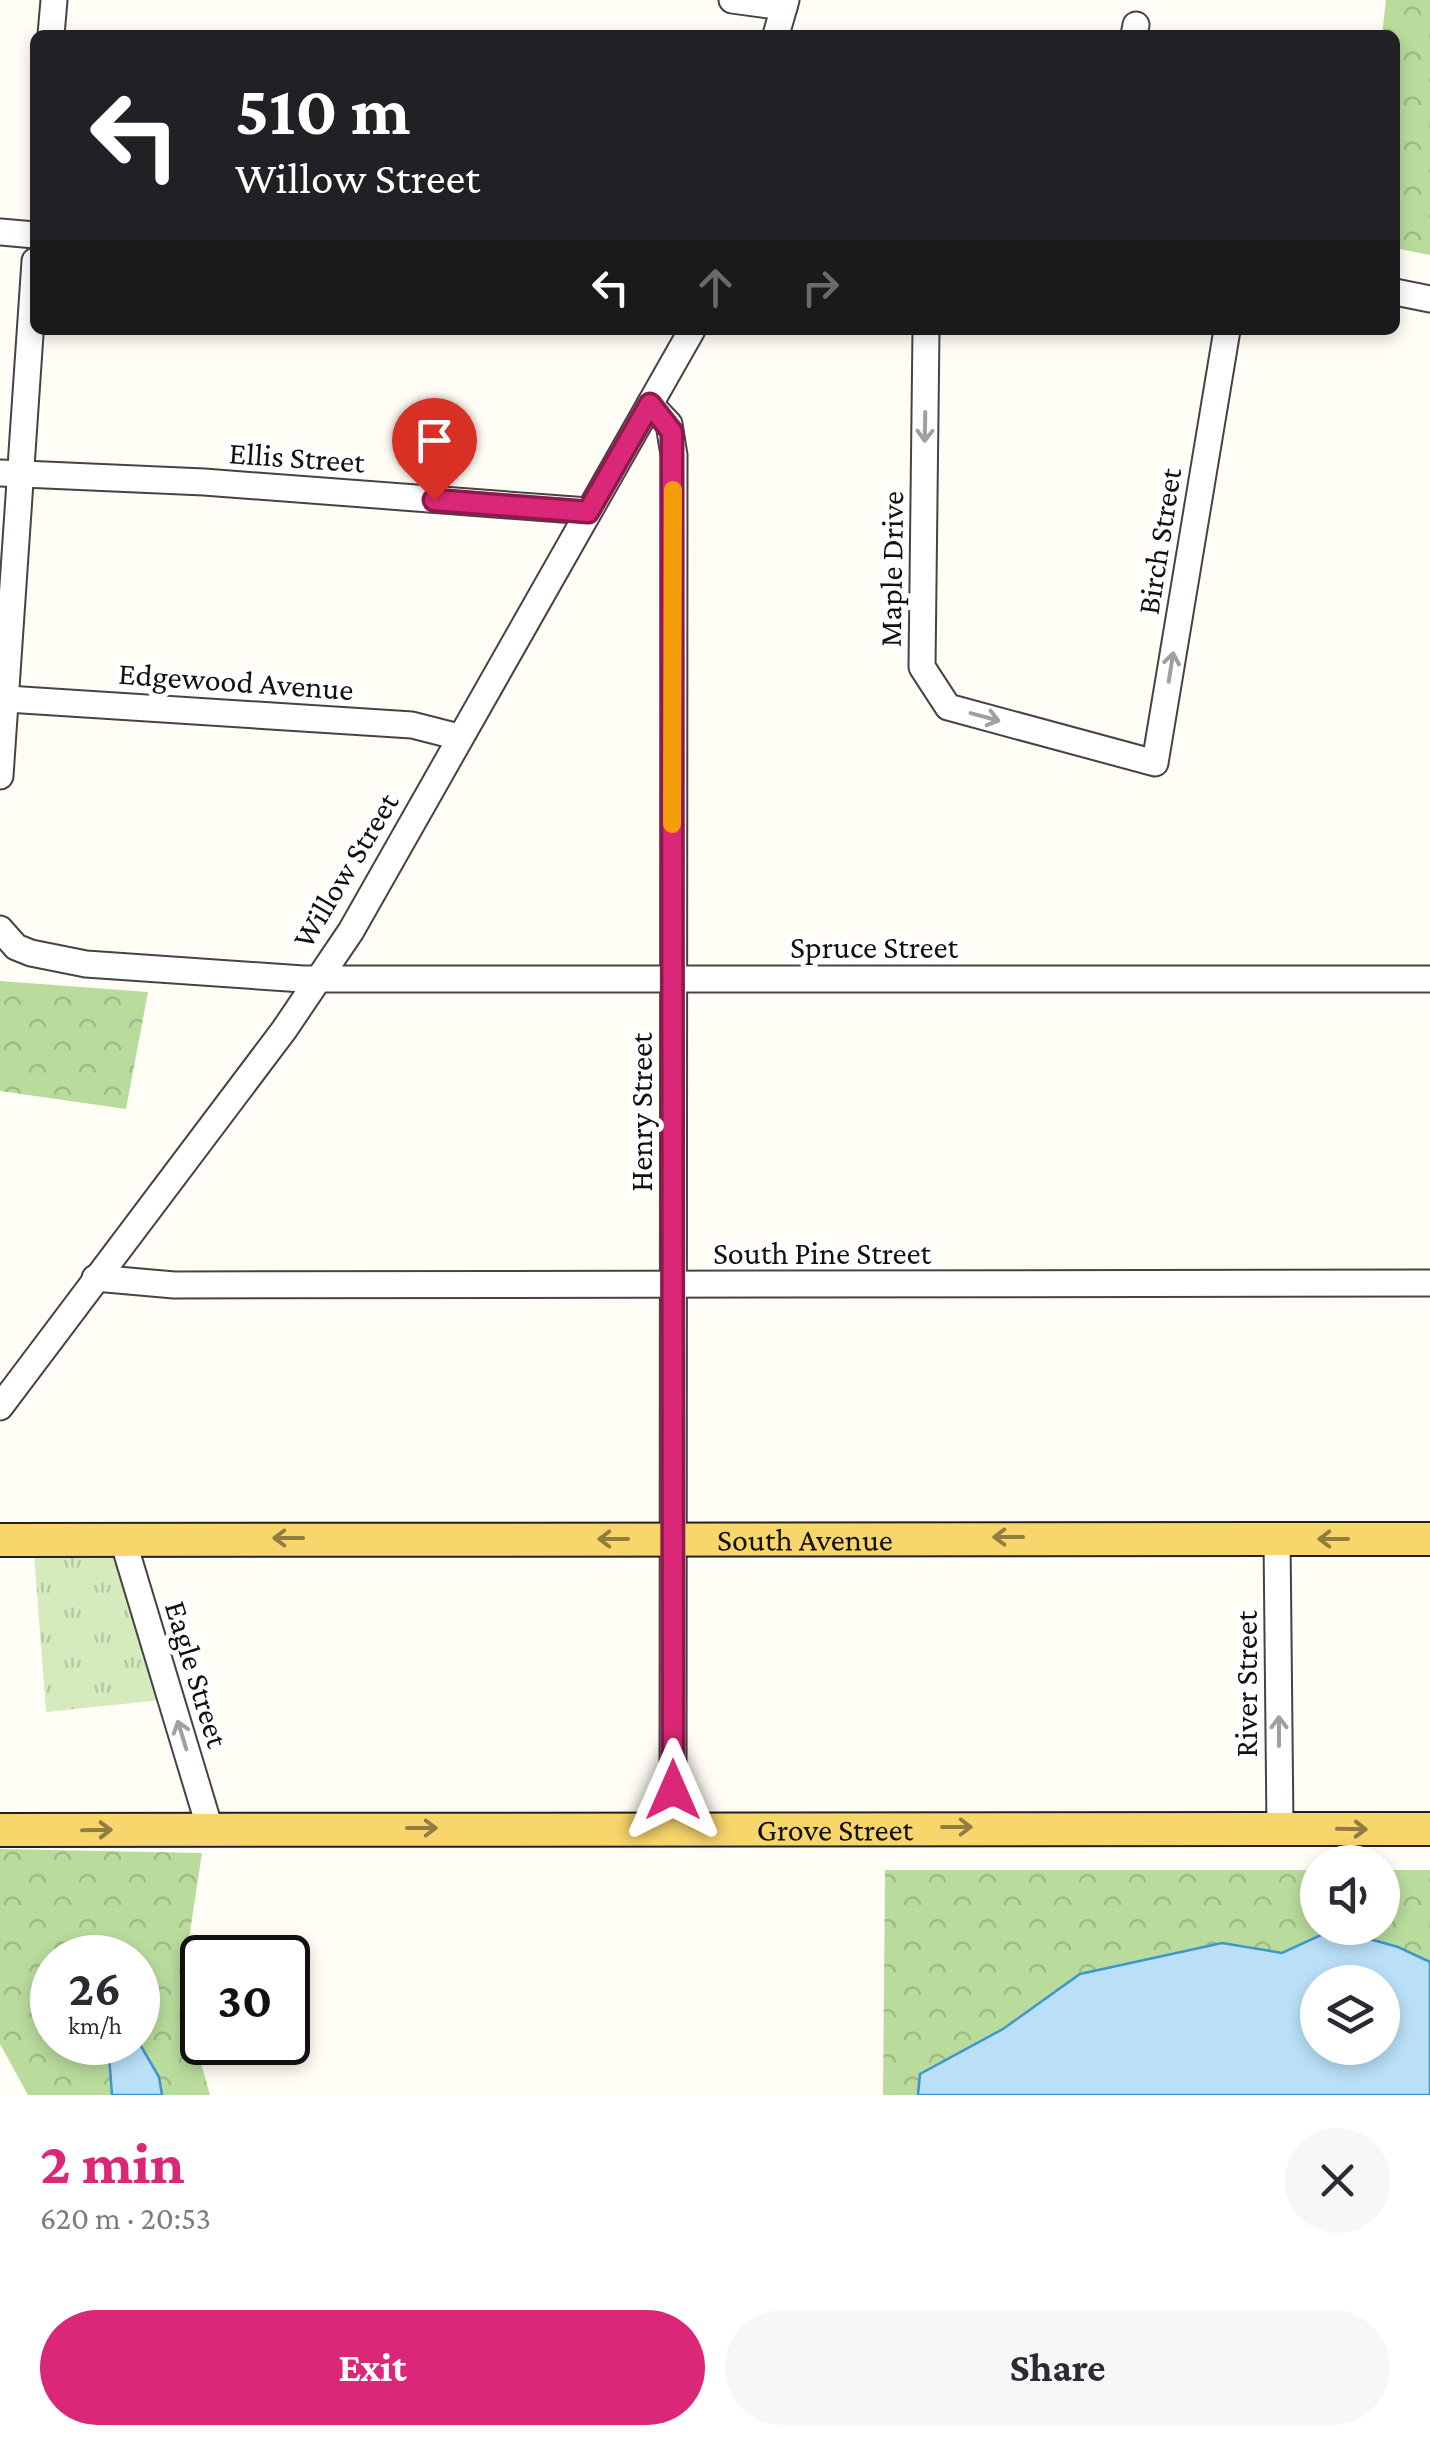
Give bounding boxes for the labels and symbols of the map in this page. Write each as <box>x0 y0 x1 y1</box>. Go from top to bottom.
pin <box>392 398 477 501</box>
one-way arrow <box>916 410 934 443</box>
street label: Ellis Street <box>228 434 367 480</box>
street label: Birch Street <box>1130 465 1188 617</box>
street label: Maple Drive <box>872 491 910 647</box>
one-way arrow <box>1162 651 1181 683</box>
street label: Edgewood Avenue <box>117 655 355 707</box>
one-way arrow <box>968 708 1000 727</box>
street label: Willow Street <box>285 786 406 954</box>
street label: Spruce Street <box>790 929 959 965</box>
street label: Henry Street <box>623 1032 659 1192</box>
street label: South Pine Street <box>713 1235 932 1271</box>
street label: South Avenue <box>717 1521 893 1557</box>
one-way arrow <box>272 1528 304 1548</box>
one-way arrow <box>992 1528 1024 1546</box>
one-way arrow <box>597 1529 629 1548</box>
one-way arrow <box>1317 1530 1350 1548</box>
street label: Eagle Street <box>158 1596 236 1752</box>
street label: River Street <box>1228 1610 1264 1757</box>
one-way arrow <box>1270 1715 1288 1748</box>
one-way arrow <box>172 1720 190 1752</box>
position arrow <box>621 1738 725 1842</box>
street label: Grove Street <box>757 1811 914 1847</box>
one-way arrow <box>406 1818 438 1838</box>
one-way arrow <box>940 1818 973 1836</box>
one-way arrow <box>80 1820 113 1840</box>
one-way arrow <box>1336 1820 1368 1838</box>
speed limit sign: 30 <box>180 1935 310 2065</box>

